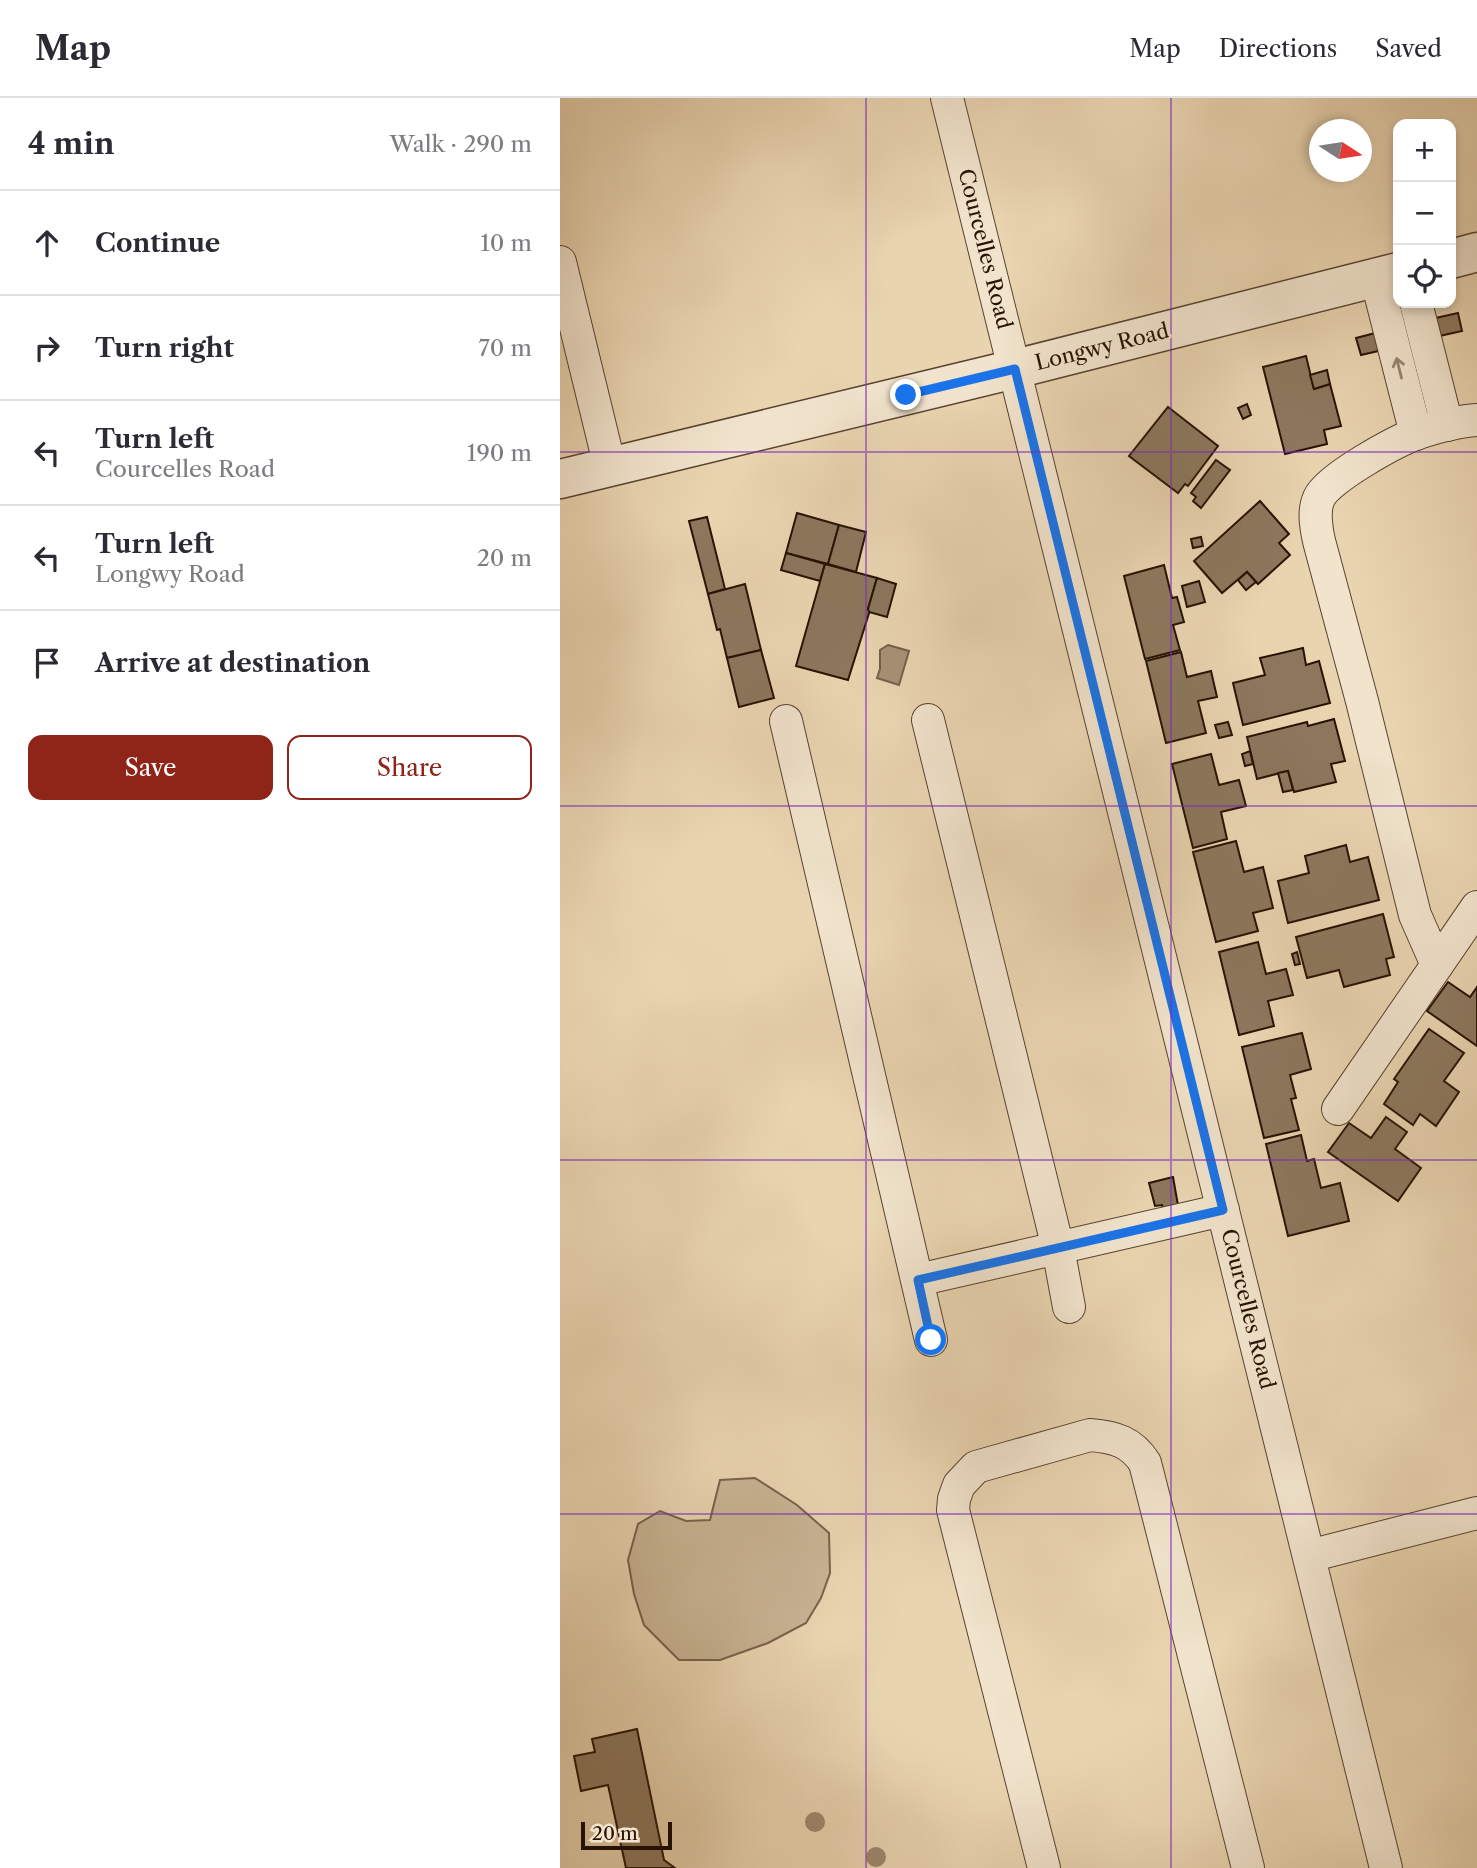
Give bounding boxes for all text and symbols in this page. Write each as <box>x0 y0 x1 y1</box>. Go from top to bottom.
text: Map <box>35 28 111 69</box>
text: Map <box>1129 34 1181 63</box>
text: Directions <box>1219 34 1337 63</box>
text: Saved <box>1375 34 1442 63</box>
north arrow <box>1309 119 1372 182</box>
map controls <box>1393 119 1456 308</box>
button: + <box>1393 119 1456 182</box>
text: 4 min <box>28 125 114 162</box>
text: Walk · 290 m <box>390 130 532 158</box>
street label: Courcelles Road <box>953 166 1018 332</box>
button: − <box>1393 182 1456 245</box>
icon: ahead <box>28 224 66 262</box>
text: Continue <box>95 227 220 259</box>
text: 10 m <box>480 229 532 257</box>
button: locate <box>1393 245 1456 308</box>
street label: Longwy Road <box>1032 318 1171 375</box>
icon: right <box>28 329 66 367</box>
text: Turn right <box>95 332 234 364</box>
text: 70 m <box>479 334 532 362</box>
one-way arrow <box>1392 357 1405 380</box>
route end <box>890 379 921 410</box>
text: Turn left <box>95 423 214 455</box>
icon: left <box>28 434 66 472</box>
text: 190 m <box>467 439 532 467</box>
text: Courcelles Road <box>95 455 275 483</box>
text: Turn left <box>95 528 214 560</box>
icon: left <box>28 539 66 577</box>
text: 20 m <box>477 544 532 572</box>
text: Longwy Road <box>95 560 245 588</box>
icon: arrive <box>28 644 66 682</box>
text: Arrive at destination <box>95 647 370 679</box>
button: Save <box>28 735 273 800</box>
button: Share <box>287 735 532 800</box>
street label: Courcelles Road <box>1216 1226 1281 1392</box>
route start <box>915 1324 946 1355</box>
scale bar <box>581 1819 672 1851</box>
text: 20 m <box>592 1822 638 1845</box>

